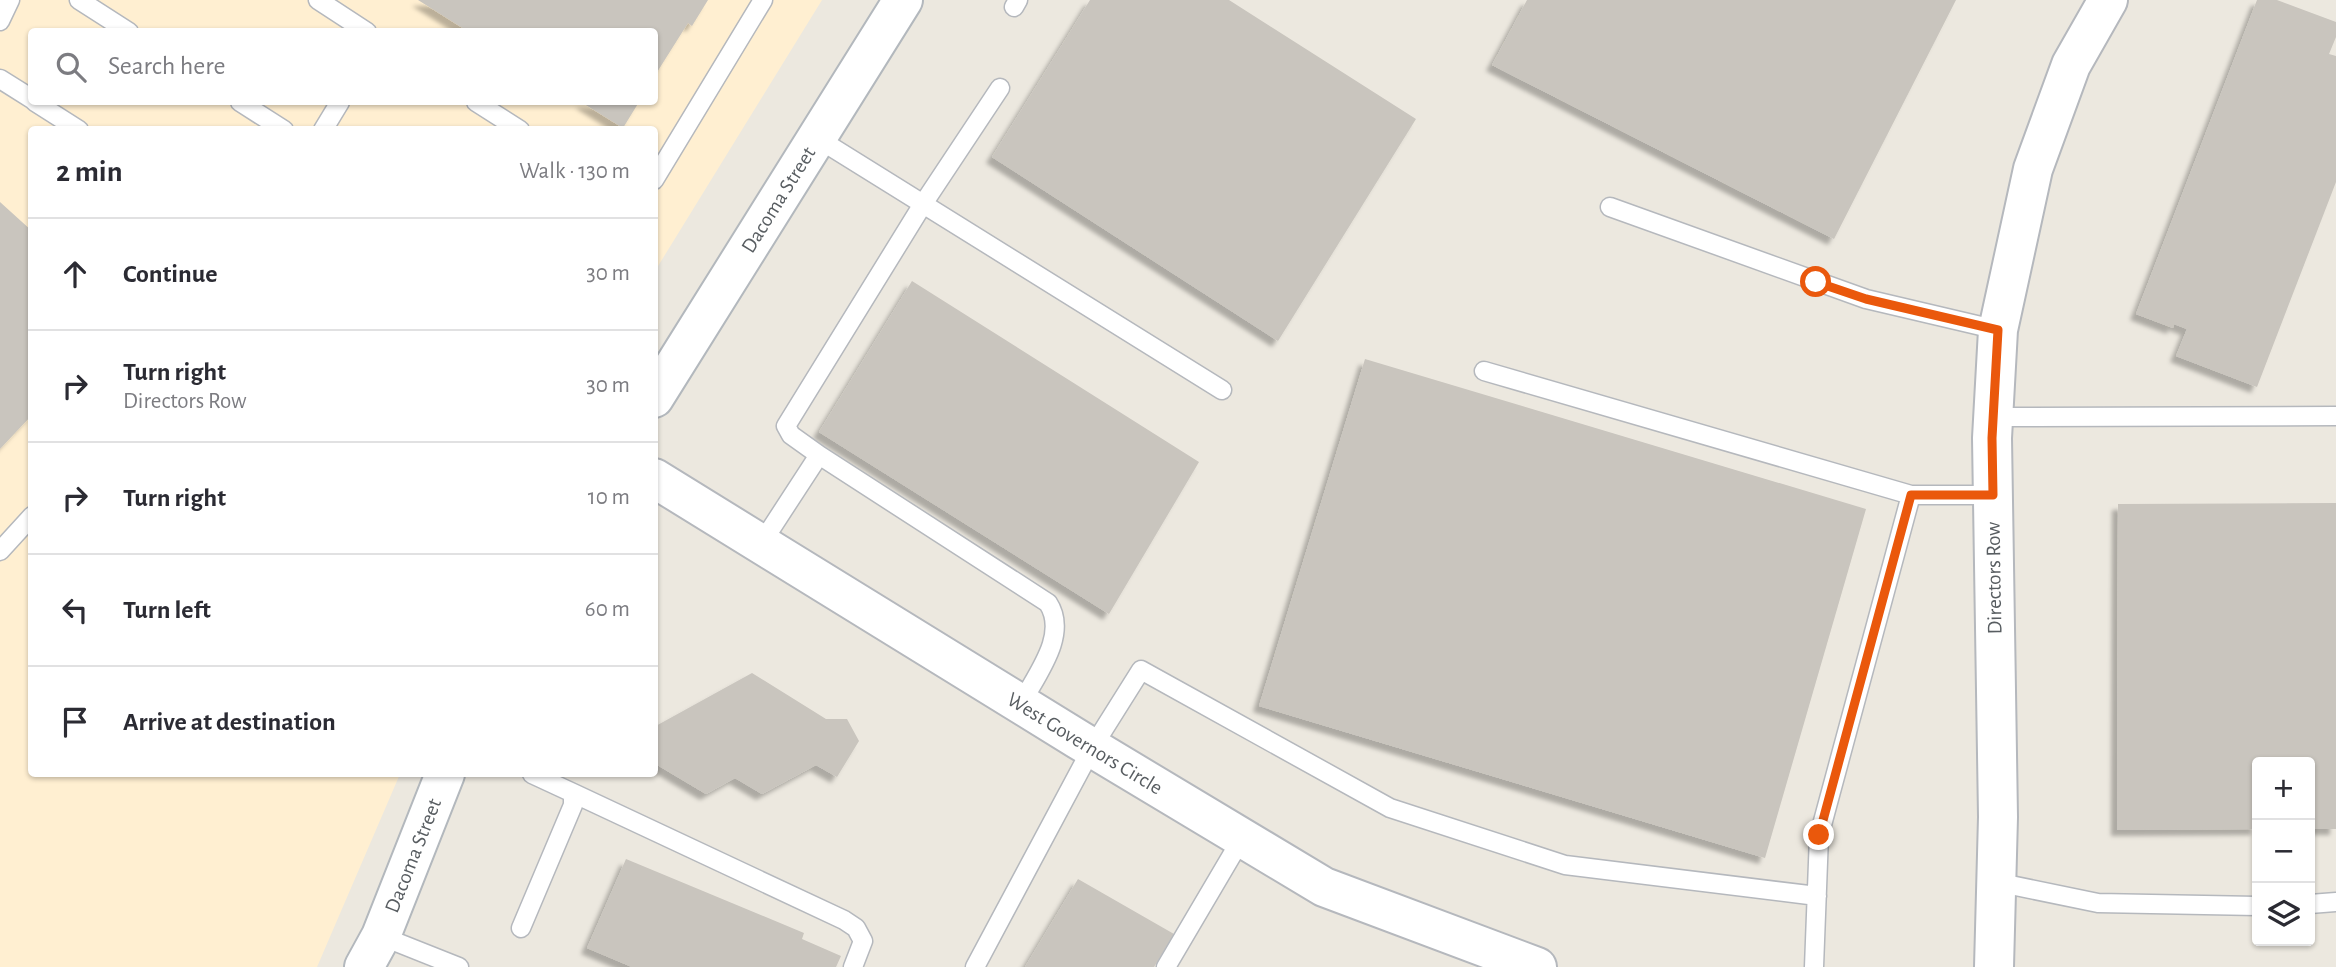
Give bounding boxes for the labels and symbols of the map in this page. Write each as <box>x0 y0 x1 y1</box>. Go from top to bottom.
street label: Dacoma Street <box>737 143 819 256</box>
route start <box>1800 266 1831 297</box>
street label: Directors Row <box>1983 521 2005 635</box>
street label: West Governors Circle <box>1004 688 1166 798</box>
street label: Dacoma Street <box>381 795 445 916</box>
route end <box>1803 819 1834 850</box>

